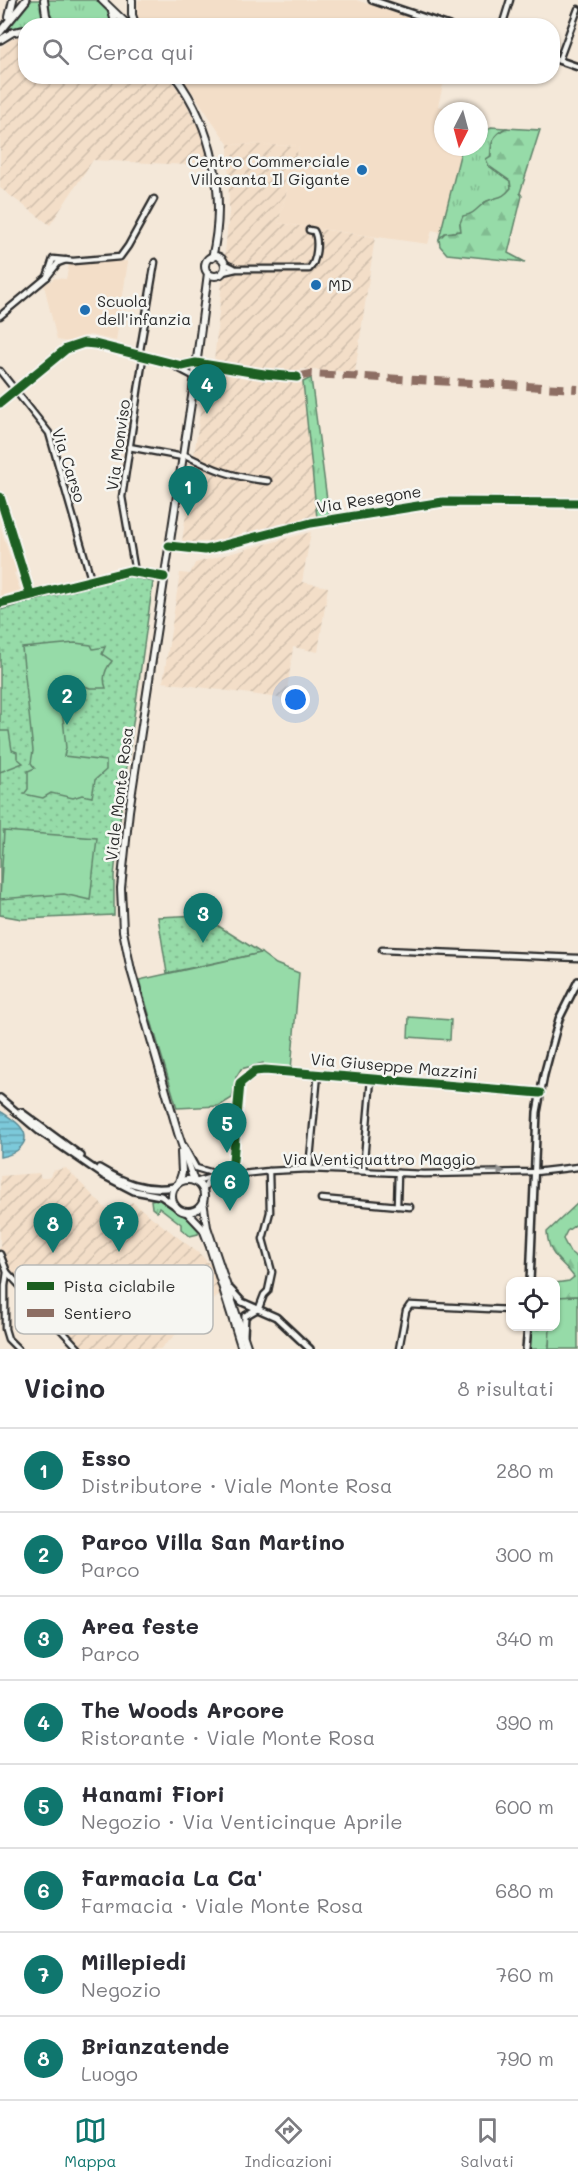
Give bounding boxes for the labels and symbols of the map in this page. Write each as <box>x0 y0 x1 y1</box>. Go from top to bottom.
north arrow <box>434 102 488 156</box>
place label: Centro Commerciale Villasanta Il Gigante <box>188 150 350 189</box>
marker: Centro Commerciale Villasanta Il Gigante <box>355 163 369 177</box>
place label: MD <box>328 274 352 295</box>
marker: MD <box>309 278 323 292</box>
place label: Scuola dell'infanzia <box>97 290 191 329</box>
marker: Scuola dell'infanzia <box>78 303 92 317</box>
pin: 4 <box>188 364 226 414</box>
street label: Via Monviso <box>101 398 134 492</box>
street label: Via Carso <box>48 425 91 505</box>
pin: 1 <box>168 466 207 516</box>
street label: Via Resegone <box>315 480 423 517</box>
pin: 2 <box>48 676 86 725</box>
your location <box>281 685 310 714</box>
street label: Viale Monte Rosa <box>100 726 137 862</box>
pin: 3 <box>184 894 222 943</box>
street label: Via Giuseppe Mazzini <box>310 1048 478 1083</box>
pin: 5 <box>208 1104 246 1153</box>
street label: Via Ventiquattro Maggio <box>283 1148 475 1169</box>
pin: 6 <box>210 1162 250 1211</box>
one-way arrow <box>486 1167 505 1176</box>
pin: 7 <box>100 1202 138 1252</box>
pin: 8 <box>34 1204 72 1253</box>
legend <box>15 1265 213 1334</box>
text: Pista ciclabile <box>64 1275 175 1296</box>
text: Sentiero <box>64 1302 131 1323</box>

